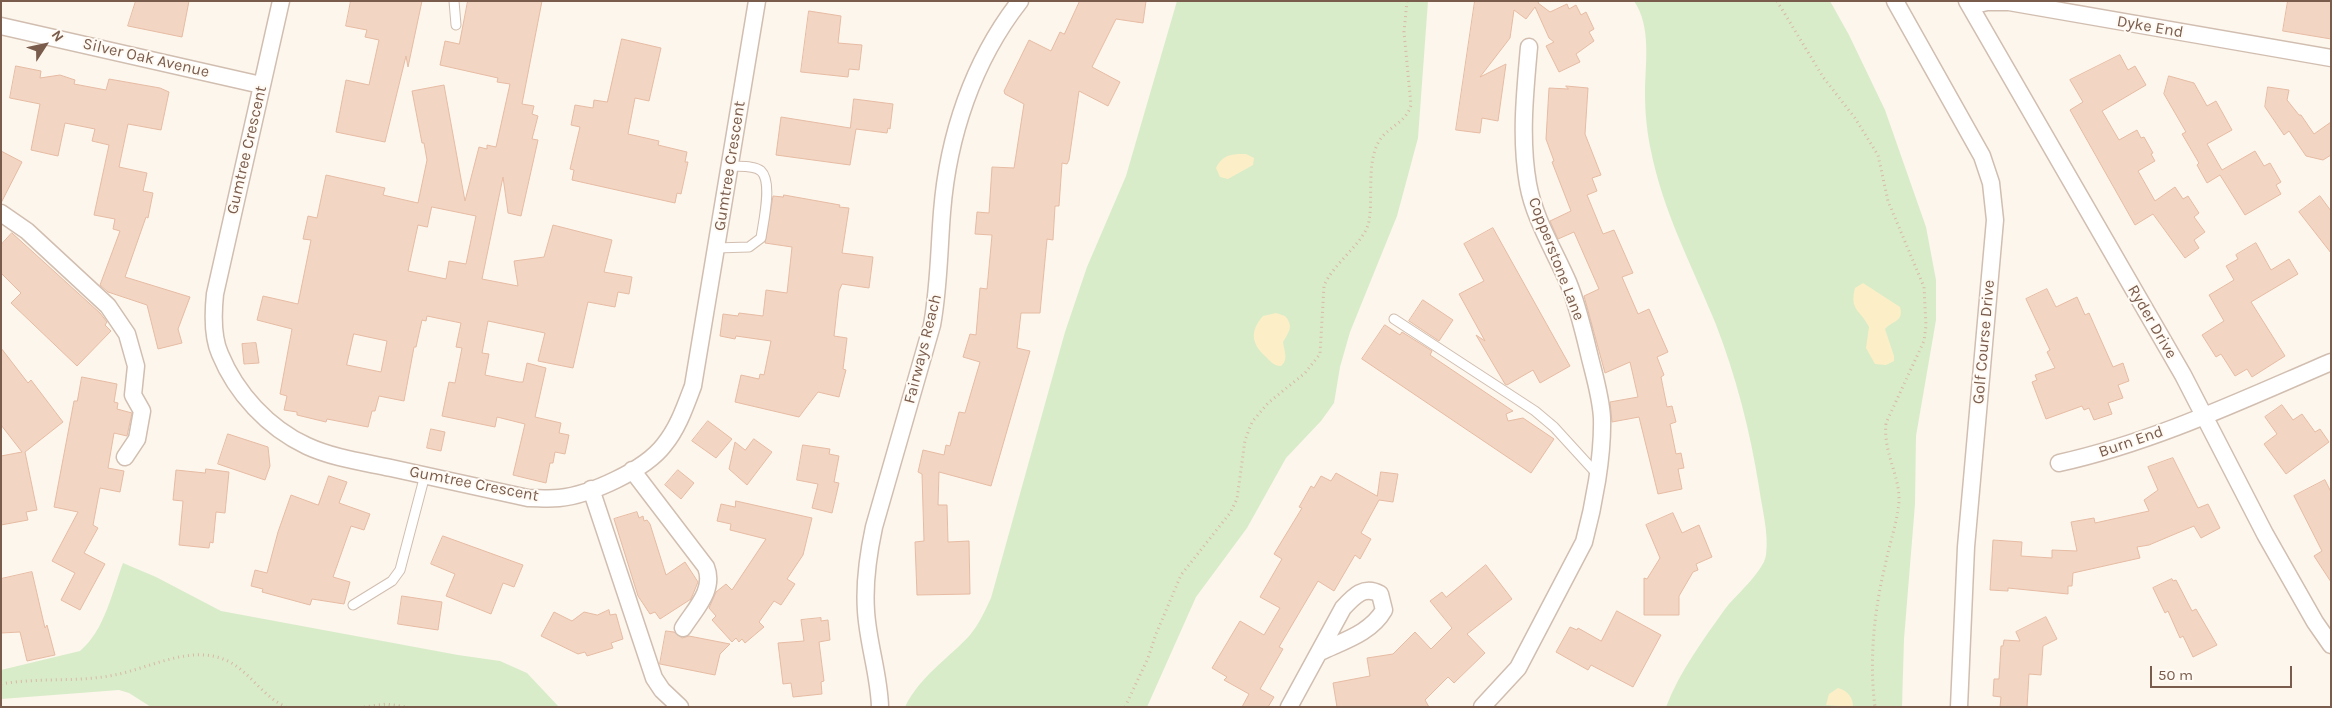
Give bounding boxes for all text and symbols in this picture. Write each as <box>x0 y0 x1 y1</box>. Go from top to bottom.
street label: Dyke End <box>2115 12 2185 42</box>
north arrow <box>20 20 70 70</box>
text: N <box>48 27 68 45</box>
street label: Silver Oak Avenue <box>81 34 211 82</box>
street label: Gumtree Crescent <box>223 84 271 216</box>
street label: Gumtree Crescent <box>710 100 750 232</box>
street label: Copperstone Lane <box>1524 195 1588 323</box>
street label: Golf Course Drive <box>1969 279 1999 405</box>
street label: Ryder Drive <box>2123 282 2181 362</box>
street label: Fairways Reach <box>900 292 946 406</box>
street label: Burn End <box>2096 422 2166 462</box>
street label: Gumtree Crescent <box>408 462 540 506</box>
scale bar <box>2152 656 2294 688</box>
text: 50 m <box>2158 666 2193 684</box>

